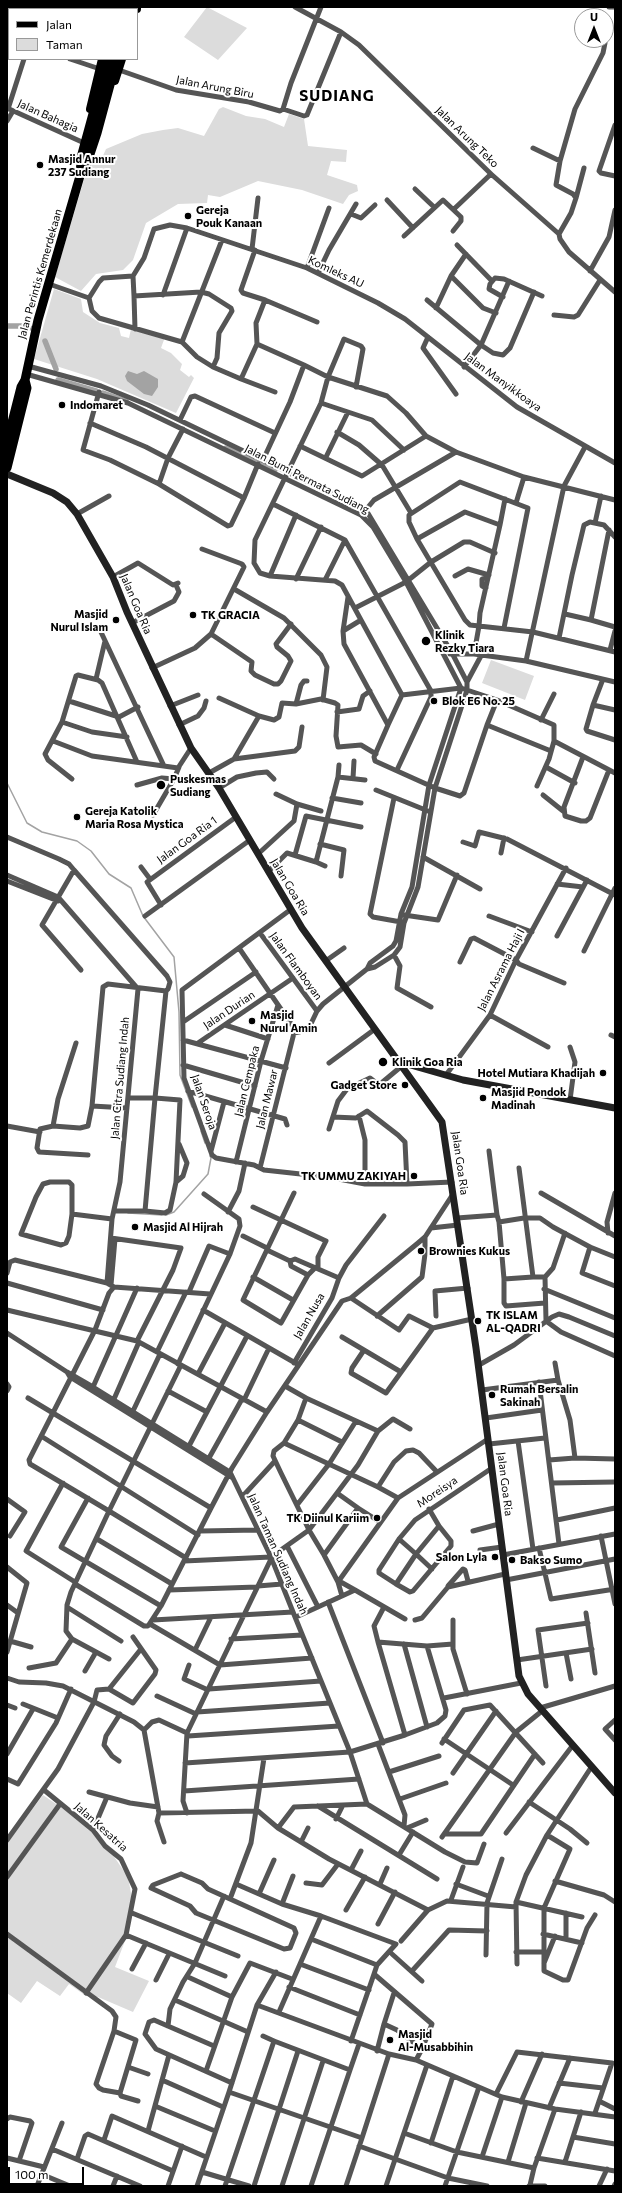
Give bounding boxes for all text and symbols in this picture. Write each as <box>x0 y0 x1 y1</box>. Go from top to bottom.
legend <box>8 8 138 60</box>
north arrow <box>574 8 614 48</box>
text: U <box>590 10 598 23</box>
text: Jalan <box>46 17 72 31</box>
text: Taman <box>46 37 83 51</box>
street label: Jalan Arung Biru <box>175 73 255 101</box>
district label: SUDIANG <box>299 87 375 105</box>
street label: Jalan Bahagia <box>15 97 81 135</box>
street label: Jalan Arung Teko <box>433 104 501 170</box>
place label: Masjid Annur 237 Sudiang <box>48 152 116 178</box>
marker: Masjid Annur 237 Sudiang <box>35 160 45 170</box>
place label: Gereja Pouk Kanaan <box>196 203 262 229</box>
street label: Jalan Perintis Kemerdekaan <box>15 207 65 341</box>
marker: Gereja Pouk Kanaan <box>183 211 193 221</box>
street label: Komleks AU <box>306 253 366 291</box>
street label: Jalan Manyikkoaya <box>462 350 544 414</box>
place label: Indomaret <box>70 398 123 412</box>
marker: Indomaret <box>57 400 67 410</box>
street label: Jalan Bumi Permata Sudiang <box>242 442 372 516</box>
street label: Jalan Goa Ria <box>117 572 155 636</box>
place label: Masjid Nurul Islam <box>51 607 108 633</box>
place label: TK GRACIA <box>201 608 260 622</box>
marker: TK GRACIA <box>188 610 198 620</box>
marker: Masjid Nurul Islam <box>111 615 121 625</box>
place label: Klinik Rezky Tiara <box>435 628 494 654</box>
marker: Klinik Rezky Tiara <box>420 635 432 647</box>
place label: Blok E6 No. 25 <box>442 694 515 708</box>
marker: Blok E6 No. 25 <box>429 696 439 706</box>
place label: Puskesmas Sudiang <box>170 772 226 798</box>
marker: Puskesmas Sudiang <box>155 779 167 791</box>
place label: Gereja Katolik Maria Rosa Mystica <box>85 804 183 830</box>
marker: Gereja Katolik Maria Rosa Mystica <box>72 812 82 822</box>
street label: Jalan Goa Ria 1 <box>154 814 220 866</box>
street label: Jalan Goa Ria <box>268 856 312 918</box>
street label: Jalan Asrama Haji I <box>475 927 527 1013</box>
street label: Jalan Flamboyan <box>267 929 325 1003</box>
street label: Jalan Durian <box>201 988 257 1032</box>
place label: Masjid Nurul Amin <box>260 1008 317 1034</box>
street label: Jalan Citra Sudiang Indah <box>108 1016 132 1140</box>
marker: Masjid Nurul Amin <box>247 1016 257 1026</box>
street label: Jalan Cempaka <box>232 1044 262 1118</box>
place label: Klinik Goa Ria <box>392 1055 463 1069</box>
marker: Klinik Goa Ria <box>377 1056 389 1068</box>
place label: Hotel Mutiara Khadijah <box>478 1066 595 1080</box>
street label: Jalan Mawar <box>253 1068 281 1130</box>
marker: Hotel Mutiara Khadijah <box>598 1068 608 1078</box>
street label: Jalan Seroja <box>188 1073 220 1131</box>
place label: Gadget Store <box>330 1078 397 1092</box>
marker: Gadget Store <box>400 1080 410 1090</box>
place label: Masjid Pondok Madinah <box>491 1085 566 1111</box>
marker: Masjid Pondok Madinah <box>478 1093 488 1103</box>
street label: Jalan Goa Ria <box>449 1130 471 1196</box>
place label: TK UMMU ZAKIYAH <box>301 1169 406 1183</box>
marker: TK UMMU ZAKIYAH <box>409 1171 419 1181</box>
place label: Masjid Al Hijrah <box>143 1220 223 1234</box>
marker: Masjid Al Hijrah <box>130 1222 140 1232</box>
place label: Brownies Kukus <box>429 1244 510 1258</box>
marker: Brownies Kukus <box>416 1246 426 1256</box>
street label: Jalan Nusa <box>291 1291 327 1341</box>
place label: TK ISLAM AL-QADRI <box>486 1308 541 1334</box>
marker: TK ISLAM AL-QADRI <box>473 1316 483 1326</box>
place label: Rumah Bersalin Sakinah <box>500 1382 578 1408</box>
marker: Rumah Bersalin Sakinah <box>487 1390 497 1400</box>
street label: Jalan Goa Ria <box>495 1451 515 1517</box>
street label: Moreisya <box>414 1474 460 1510</box>
street label: Jalan Taman Sudiang Indah <box>245 1491 311 1617</box>
place label: TK Diinul Kariim <box>286 1511 369 1525</box>
marker: TK Diinul Kariim <box>372 1513 382 1523</box>
place label: Salon Lyla <box>436 1550 487 1564</box>
marker: Salon Lyla <box>490 1552 500 1562</box>
place label: Bakso Sumo <box>520 1553 582 1567</box>
marker: Bakso Sumo <box>507 1555 517 1565</box>
street label: Jalan Kesatria <box>72 1800 130 1854</box>
place label: Masjid Al-Musabbihin <box>398 2027 473 2053</box>
marker: Masjid Al-Musabbihin <box>385 2035 395 2045</box>
scale bar <box>10 2159 86 2185</box>
text: 100 m <box>15 2167 49 2181</box>

